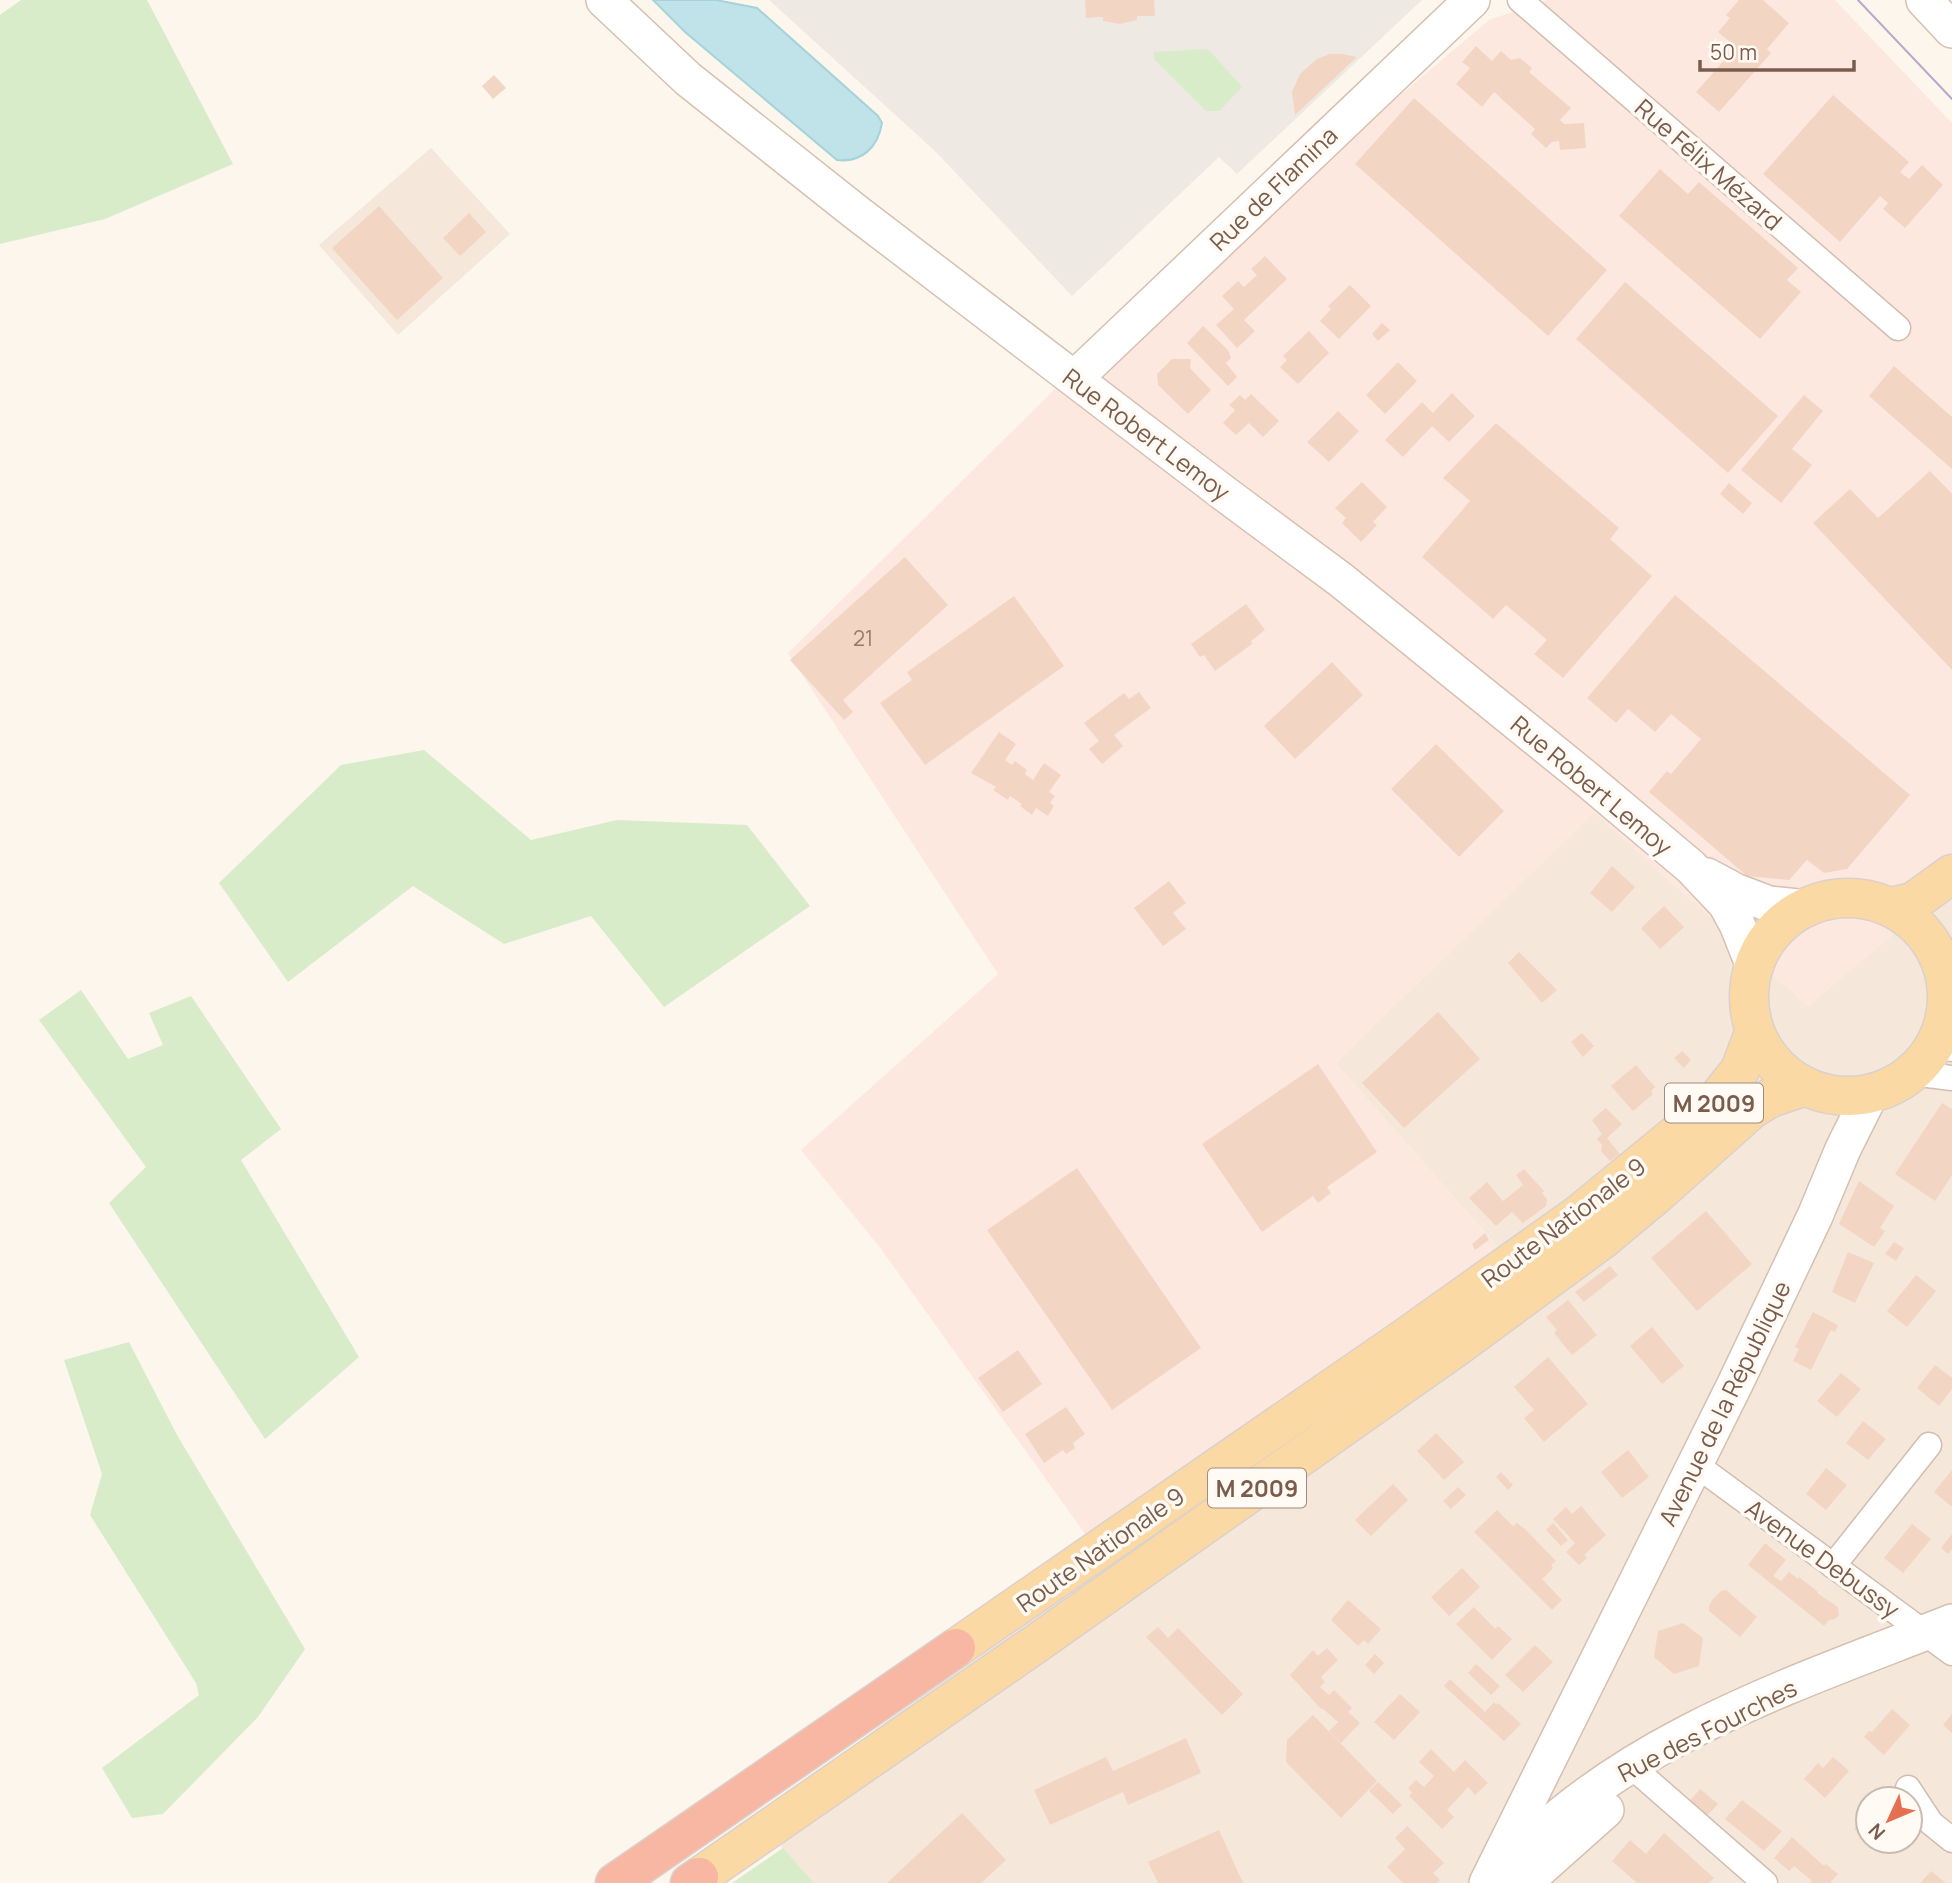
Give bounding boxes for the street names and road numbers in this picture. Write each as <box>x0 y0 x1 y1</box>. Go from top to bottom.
street label: Rue Félix Mézard <box>1628 91 1790 237</box>
street label: Rue de Flamina <box>1202 119 1344 257</box>
street label: Rue Robert Lemoy <box>1057 360 1238 508</box>
street label: Rue Robert Lemoy <box>1504 708 1680 863</box>
road number: M 2009 <box>1665 1084 1763 1122</box>
street label: Route Nationale 9 <box>1474 1149 1652 1295</box>
street label: Avenue de la République <box>1650 1275 1798 1531</box>
road number: M 2009 <box>1208 1469 1306 1508</box>
street label: Route Nationale 9 <box>1010 1479 1190 1619</box>
street label: Avenue Debussy <box>1739 1491 1907 1625</box>
street label: Rue des Fourches <box>1612 1671 1802 1789</box>

